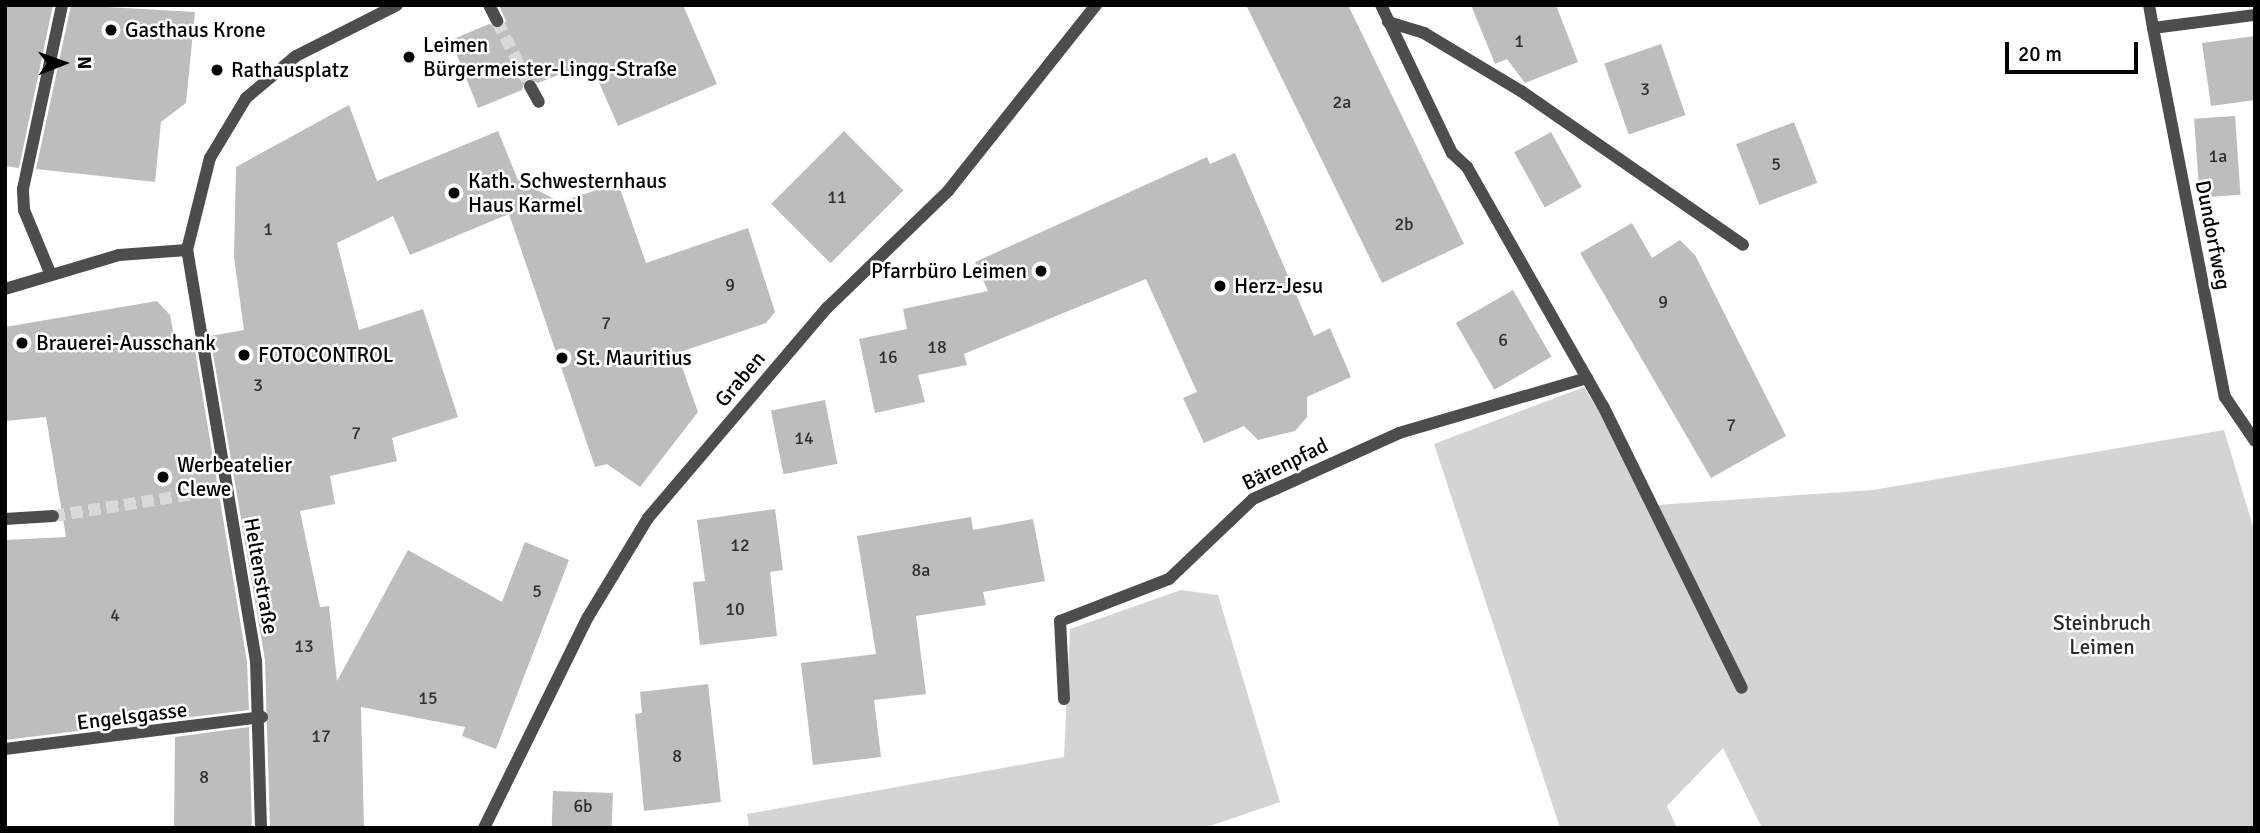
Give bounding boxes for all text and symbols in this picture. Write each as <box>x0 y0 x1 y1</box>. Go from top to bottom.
place label: Gasthaus Krone <box>125 17 266 43</box>
marker: Gasthaus Krone <box>103 22 119 38</box>
north arrow <box>28 28 98 98</box>
scale bar <box>2008 28 2141 72</box>
house number: 1 <box>1514 30 1524 52</box>
place label: Leimen Bürgermeister-Lingg-Straße <box>423 32 677 82</box>
text: 20 m <box>2018 41 2062 67</box>
marker: Leimen Bürgermeister-Lingg-Straße <box>401 49 417 65</box>
text: N <box>72 56 96 69</box>
place label: Rathausplatz <box>231 57 349 83</box>
marker: Rathausplatz <box>209 62 225 78</box>
house number: 3 <box>1640 78 1650 100</box>
house number: 2a <box>1333 91 1351 113</box>
house number: 1a <box>2209 145 2227 167</box>
house number: 5 <box>1771 153 1781 175</box>
place label: Kath. Schwesternhaus Haus Karmel <box>468 168 667 218</box>
street label: Dundorfweg <box>2190 178 2236 292</box>
marker: Kath. Schwesternhaus Haus Karmel <box>446 185 462 201</box>
house number: 11 <box>827 186 847 208</box>
house number: 2b <box>1394 213 1414 235</box>
house number: 1 <box>263 218 273 240</box>
place label: Pfarrbüro Leimen <box>871 258 1027 284</box>
marker: Pfarrbüro Leimen <box>1033 263 1049 279</box>
place label: Herz-Jesu <box>1234 273 1323 299</box>
house number: 9 <box>725 274 735 296</box>
marker: Herz-Jesu <box>1212 278 1228 294</box>
house number: 9 <box>1658 291 1668 313</box>
house number: 7 <box>601 312 611 334</box>
house number: 6 <box>1498 329 1508 351</box>
place label: Brauerei-Ausschank <box>36 330 216 356</box>
marker: Brauerei-Ausschank <box>14 335 30 351</box>
house number: 18 <box>927 336 947 358</box>
place label: FOTOCONTROL <box>258 342 393 368</box>
place label: St. Mauritius <box>576 345 692 371</box>
street label: Graben <box>710 346 770 412</box>
house number: 16 <box>878 346 898 368</box>
marker: FOTOCONTROL <box>236 347 252 363</box>
marker: St. Mauritius <box>554 350 570 366</box>
house number: 3 <box>253 374 263 396</box>
house number: 7 <box>1726 414 1736 436</box>
house number: 7 <box>351 422 361 444</box>
house number: 14 <box>794 427 814 449</box>
street label: Bärenpfad <box>1238 432 1332 496</box>
place label: Werbeatelier Clewe <box>177 452 292 502</box>
marker: Werbeatelier Clewe <box>155 469 171 485</box>
street label: Heltenstraße <box>238 516 284 636</box>
house number: 12 <box>730 534 750 556</box>
house number: 8a <box>912 559 930 581</box>
house number: 5 <box>532 580 542 602</box>
house number: 10 <box>725 598 745 620</box>
house number: 4 <box>110 604 120 626</box>
park label: Steinbruch Leimen <box>2053 610 2151 660</box>
house number: 13 <box>294 635 314 657</box>
house number: 15 <box>418 687 438 709</box>
street label: Engelsgasse <box>75 697 189 735</box>
house number: 17 <box>311 725 331 747</box>
house number: 8 <box>672 745 682 767</box>
house number: 8 <box>199 766 209 788</box>
house number: 6b <box>573 795 593 817</box>

